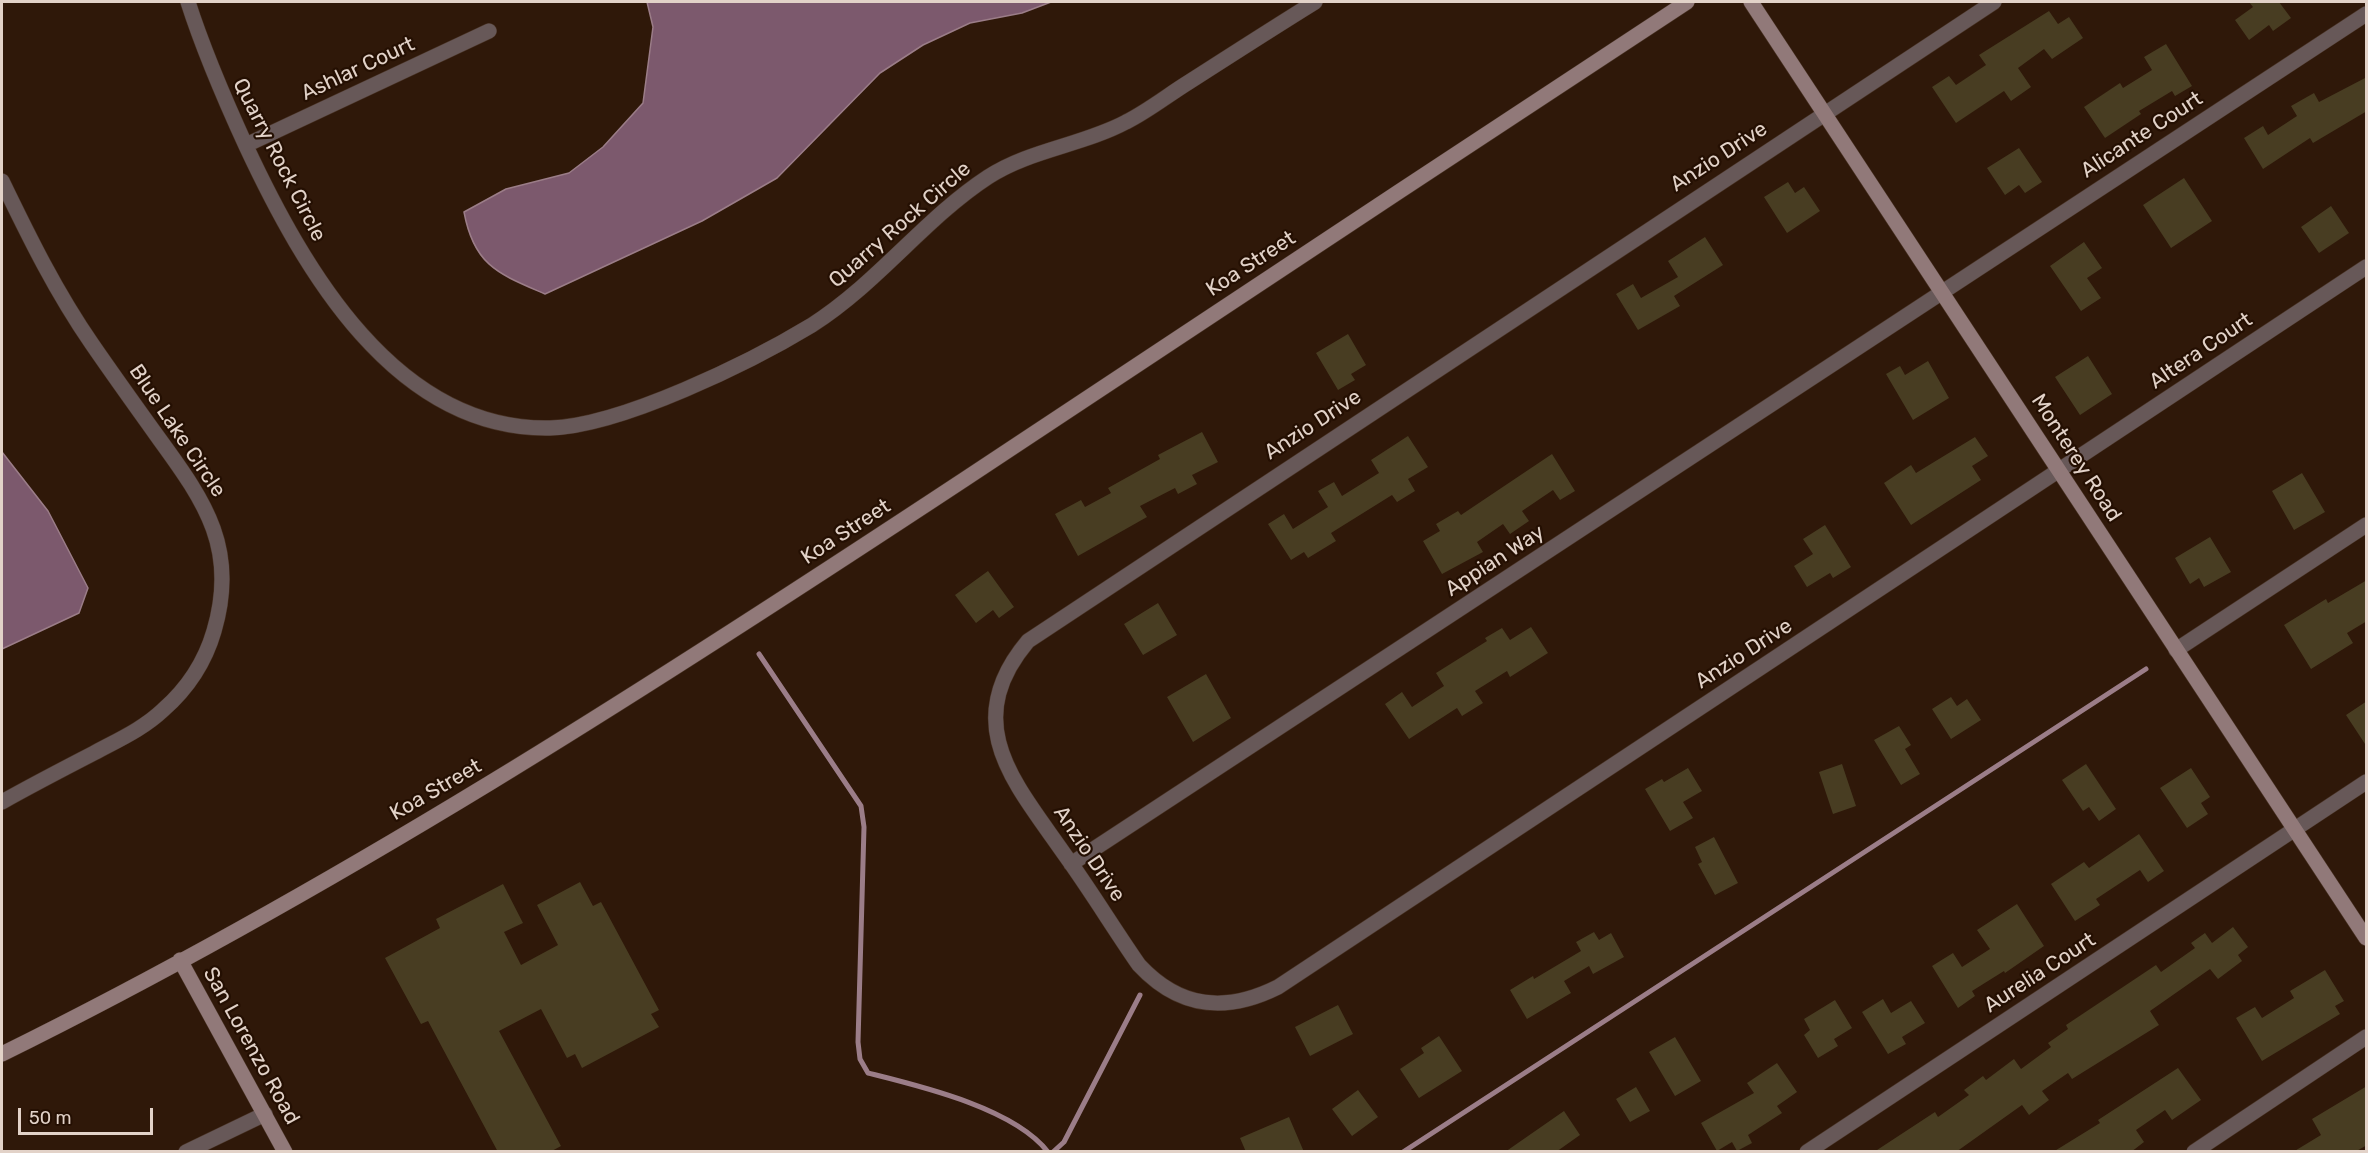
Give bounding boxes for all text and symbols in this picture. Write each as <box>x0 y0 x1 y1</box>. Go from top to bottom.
street label: Ashlar Court <box>297 32 419 106</box>
street label: Quarry Rock Circle <box>227 74 331 246</box>
street label: Alicante Court <box>2076 86 2208 184</box>
street label: Anzio Drive <box>1666 116 1772 198</box>
street label: Quarry Rock Circle <box>824 157 976 293</box>
street label: Koa Street <box>1202 226 1300 302</box>
street label: Altera Court <box>2145 307 2257 395</box>
street label: Blue Lake Circle <box>123 360 231 502</box>
street label: Anzio Drive <box>1260 384 1366 466</box>
street label: Monterey Road <box>2025 390 2127 526</box>
street label: Koa Street <box>797 494 895 570</box>
street label: Appian Way <box>1441 520 1549 602</box>
street label: Anzio Drive <box>1691 613 1797 695</box>
street label: Koa Street <box>386 754 486 826</box>
street label: Anzio Drive <box>1048 801 1130 907</box>
street label: Aurelia Court <box>1980 928 2100 1018</box>
street label: San Lorenzo Road <box>197 963 305 1129</box>
scale bar <box>21 1096 156 1134</box>
text: 50 m <box>29 1107 72 1129</box>

